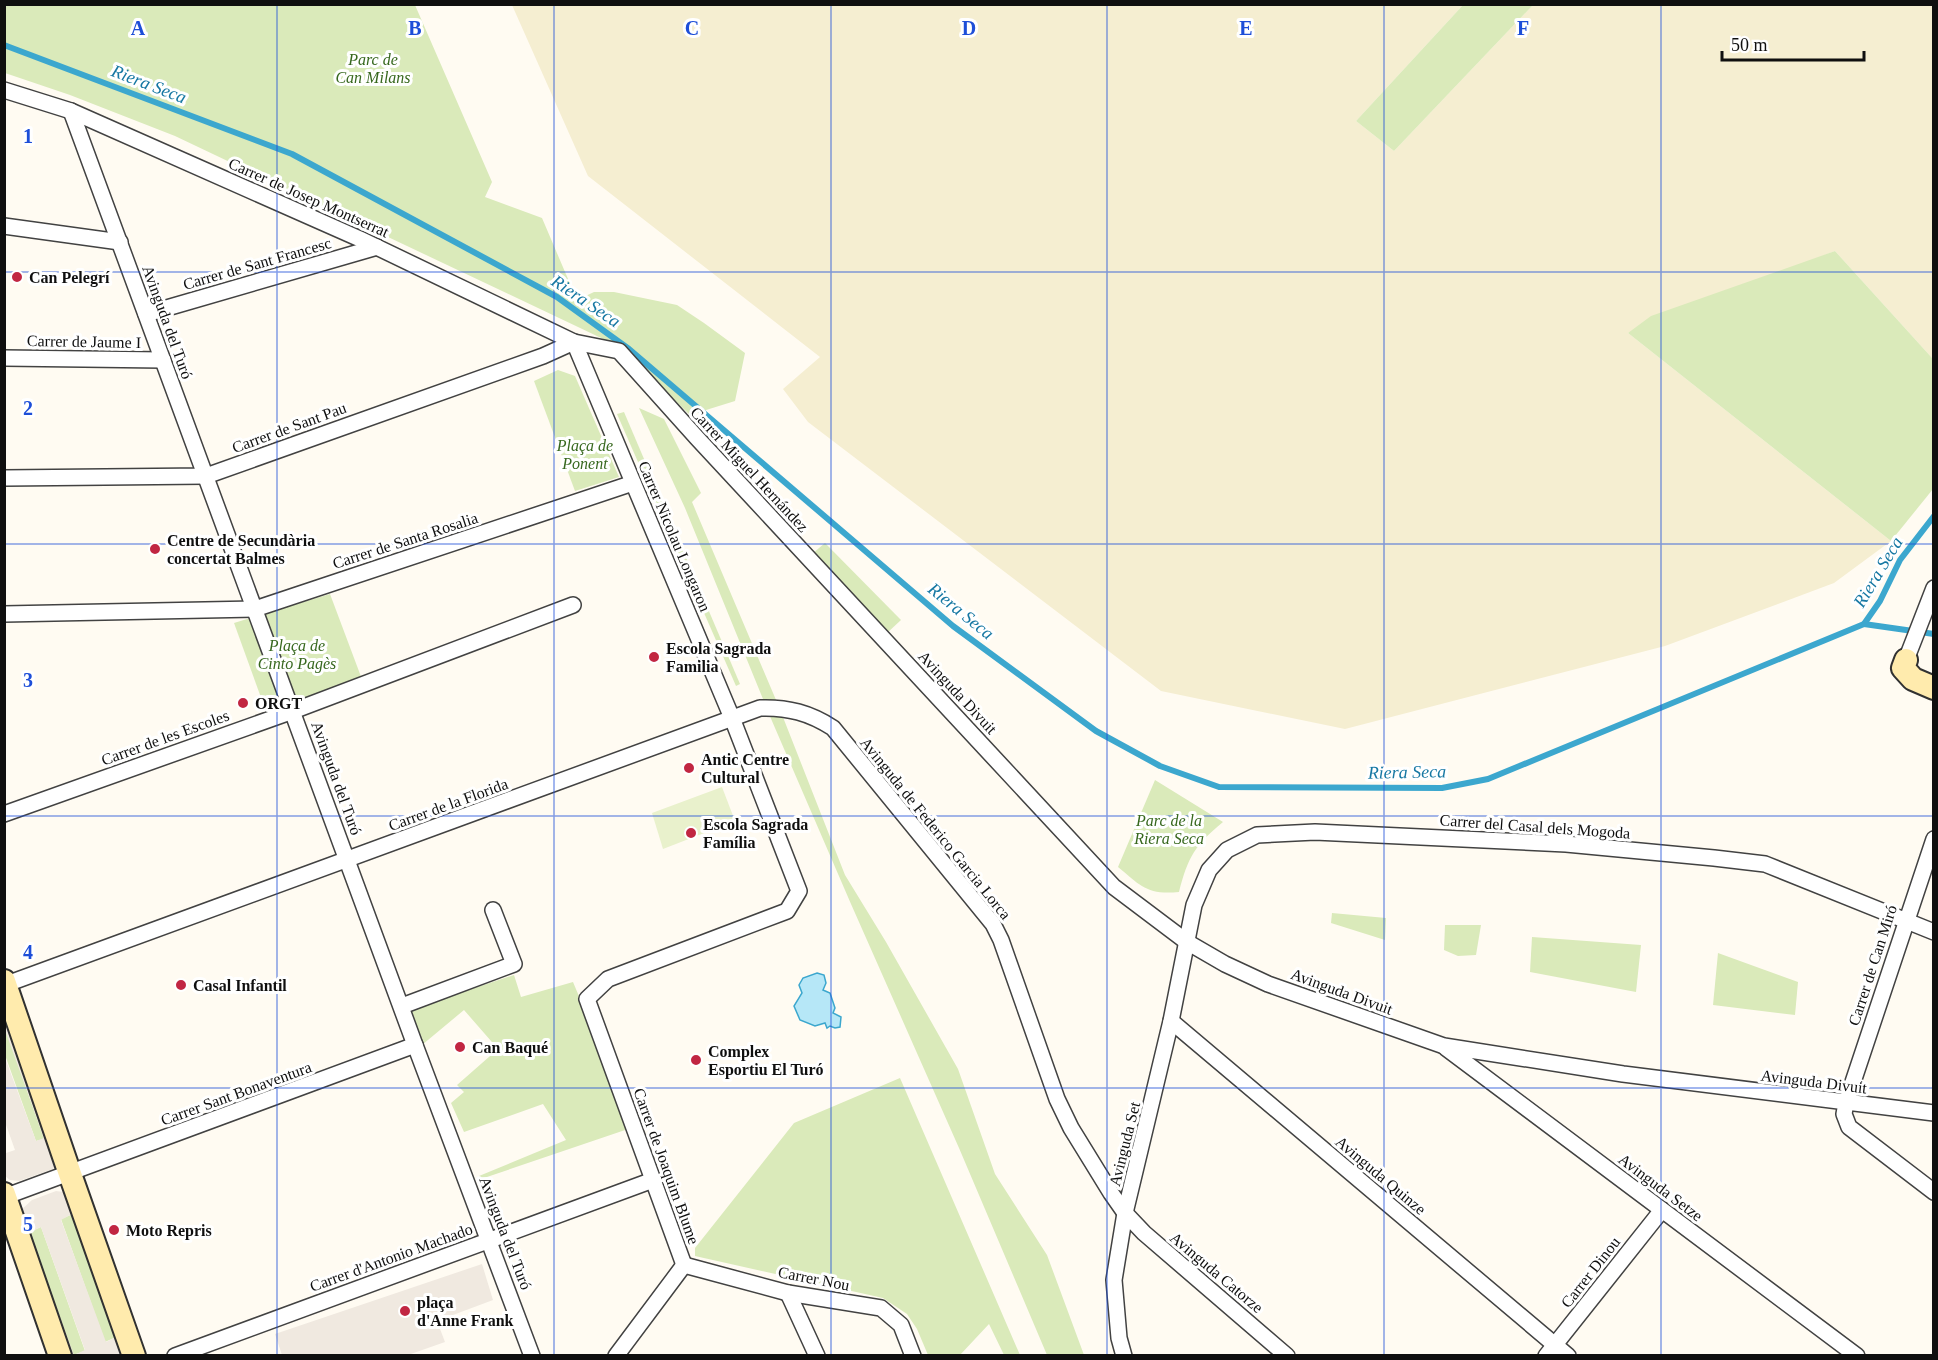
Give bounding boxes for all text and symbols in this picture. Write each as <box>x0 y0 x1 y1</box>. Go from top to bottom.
text: A <box>131 17 146 39</box>
text: B <box>408 17 422 39</box>
text: C <box>685 17 699 39</box>
text: D <box>962 17 976 39</box>
text: E <box>1239 17 1253 39</box>
text: F <box>1517 17 1529 39</box>
scale bar <box>1722 24 1864 62</box>
text: 50 m <box>1731 35 1768 55</box>
park label: Parc de Can Milans <box>335 51 411 86</box>
water label: Riera Seca <box>108 60 189 107</box>
text: 1 <box>23 125 33 147</box>
street label: Carrer de Josep Montserrat <box>226 154 392 242</box>
street label: Carrer de Sant Francesc <box>181 234 333 293</box>
street label: Avinguda del Turó <box>138 263 196 382</box>
place label: Can Pelegrí <box>29 269 110 287</box>
marker: Can Pelegrí <box>10 270 24 284</box>
water label: Riera Seca <box>547 270 624 331</box>
street label: Carrer de Jaume I <box>27 332 141 351</box>
text: 2 <box>23 397 33 419</box>
street label: Carrer de Sant Pau <box>230 399 349 456</box>
street label: Carrer Miguel Hernández <box>687 403 812 536</box>
park label: Plaça de Ponent <box>556 437 613 472</box>
street label: Carrer Nicolau Longaron <box>634 458 714 614</box>
street label: Carrer de Santa Rosalia <box>330 509 480 572</box>
place label: Centre de Secundària concertat Balmes <box>167 532 315 567</box>
water label: Riera Seca <box>1849 533 1907 612</box>
marker: Centre de Secundària concertat Balmes <box>148 542 162 556</box>
water label: Riera Seca <box>923 578 998 643</box>
park label: Plaça de Cinto Pagès <box>258 637 336 673</box>
place label: Escola Sagrada Familia <box>666 640 771 675</box>
street label: Avinguda Divuit <box>914 647 1001 738</box>
marker: Escola Sagrada Familia <box>647 650 661 664</box>
text: 3 <box>23 669 33 691</box>
place label: ORGT <box>255 695 302 712</box>
marker: ORGT <box>236 696 250 710</box>
street label: Carrer de les Escoles <box>99 706 231 768</box>
street label: Avinguda del Turó <box>307 719 365 838</box>
street label: Avinguda de Federico Garcia Lorca <box>856 734 1014 923</box>
place label: Antic Centre Cultural <box>701 751 789 786</box>
marker: Antic Centre Cultural <box>682 761 696 775</box>
water label: Riera Seca <box>1367 761 1446 783</box>
street label: Carrer de la Florida <box>386 775 510 834</box>
street label: Carrer del Casal dels Mogoda <box>1439 811 1631 843</box>
park label: Parc de la Riera Seca <box>1133 812 1204 847</box>
place label: Escola Sagrada Família <box>703 816 808 851</box>
marker: Escola Sagrada Família <box>684 826 698 840</box>
street label: Carrer de Can Miró <box>1845 903 1900 1028</box>
text: 4 <box>23 941 33 963</box>
street label: Avinguda Divuit <box>1288 965 1395 1019</box>
place label: Casal Infantil <box>193 977 287 994</box>
marker: Casal Infantil <box>174 978 188 992</box>
place label: Can Baqué <box>472 1039 548 1057</box>
marker: Can Baqué <box>453 1040 467 1054</box>
place label: Complex Esportiu El Turó <box>708 1043 824 1079</box>
marker: Complex Esportiu El Turó <box>689 1053 703 1067</box>
street label: Carrer Sant Bonaventura <box>159 1058 314 1129</box>
street label: Avinguda Divuit <box>1760 1067 1869 1098</box>
street label: Carrer de Joaquim Blume <box>629 1086 703 1247</box>
street label: Avinguda Set <box>1106 1100 1144 1188</box>
street label: Avinguda Quinze <box>1332 1133 1429 1219</box>
street label: Avinguda Setze <box>1615 1150 1706 1225</box>
street label: Avinguda del Turó <box>475 1174 535 1292</box>
text: 5 <box>23 1213 33 1235</box>
street label: Carrer d'Antonio Machado <box>308 1220 475 1295</box>
place label: Moto Repris <box>126 1222 212 1240</box>
marker: Moto Repris <box>107 1223 121 1237</box>
street label: Avinguda Catorze <box>1166 1229 1266 1317</box>
street label: Carrer Dinou <box>1558 1234 1623 1311</box>
street label: Carrer Nou <box>777 1263 851 1294</box>
place label: plaça d'Anne Frank <box>417 1294 514 1329</box>
marker: plaça d'Anne Frank <box>398 1304 412 1318</box>

